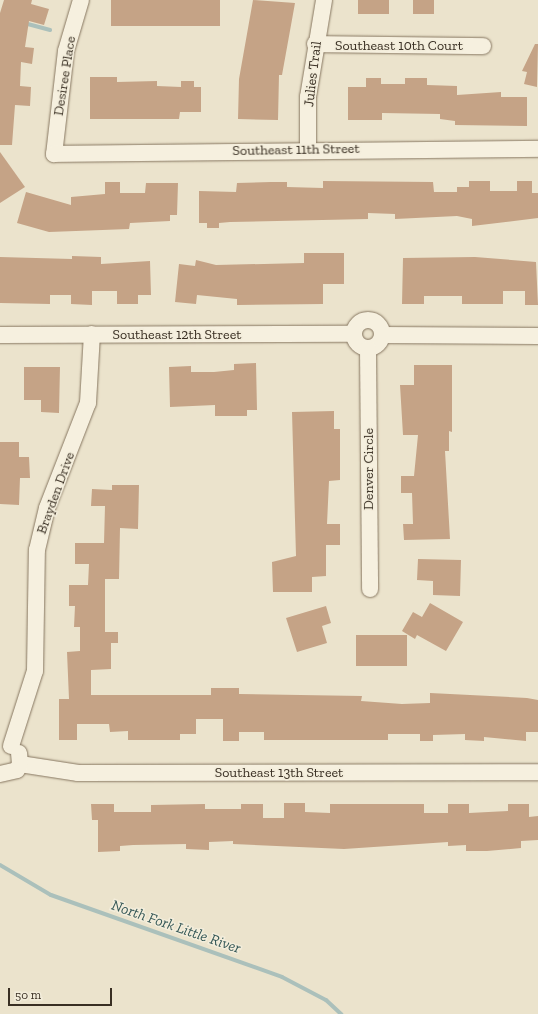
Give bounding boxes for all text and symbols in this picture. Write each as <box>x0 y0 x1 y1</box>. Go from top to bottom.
street label: Desiree Place <box>50 35 80 117</box>
street label: Southeast 10th Court <box>335 38 463 54</box>
street label: Julies Trail <box>301 40 325 108</box>
street label: Southeast 11th Street <box>232 140 360 160</box>
street label: Southeast 12th Street <box>112 327 242 343</box>
street label: Denver Circle <box>361 428 377 510</box>
street label: Brayden Drive <box>33 450 79 536</box>
street label: Southeast 13th Street <box>215 765 343 781</box>
water label: North Fork Little River <box>109 896 243 958</box>
scale bar <box>10 980 114 1006</box>
text: 50 m <box>15 988 41 1002</box>

